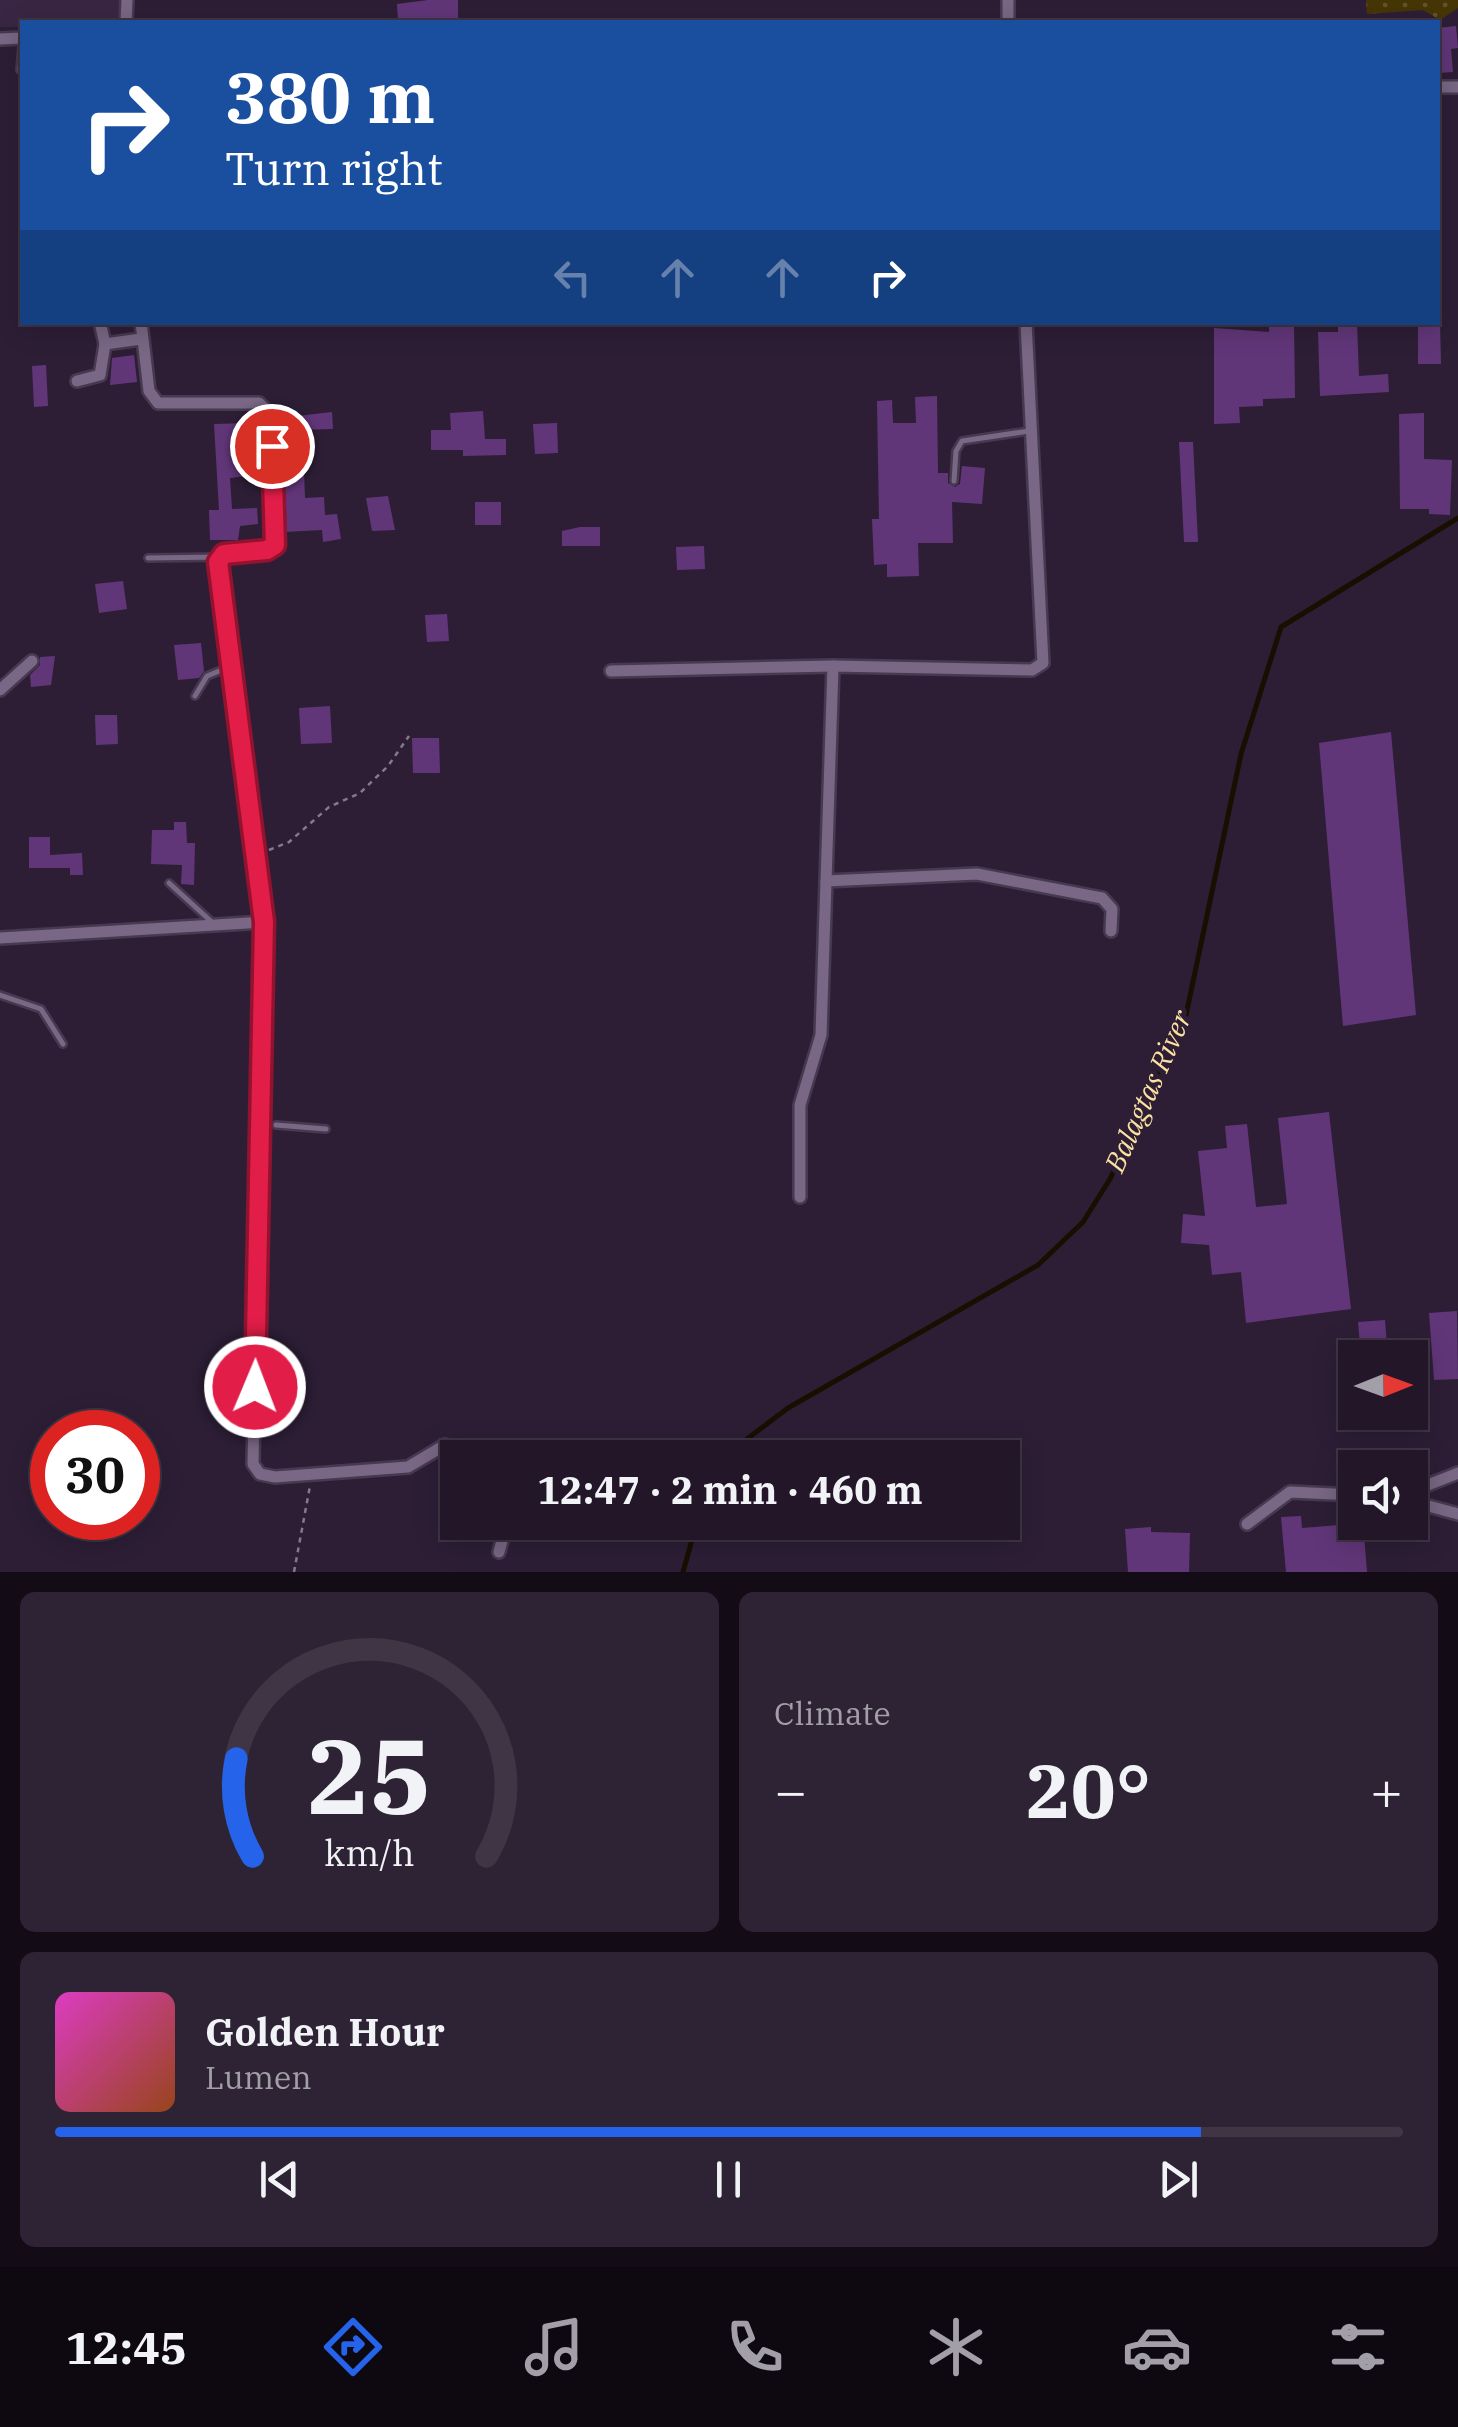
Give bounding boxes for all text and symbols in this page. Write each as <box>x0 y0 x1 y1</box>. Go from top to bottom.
text: 380 m <box>225 51 435 142</box>
icon: right <box>60 60 190 190</box>
text: Turn right <box>225 139 443 197</box>
icon: left <box>545 250 600 305</box>
icon: ahead <box>650 250 705 305</box>
icon: ahead <box>755 250 810 305</box>
icon: right <box>860 250 915 305</box>
pin <box>230 404 315 489</box>
icon: arrive <box>245 419 300 474</box>
water label: Balagtas River <box>1095 1003 1200 1178</box>
position arrow <box>203 1335 307 1439</box>
north arrow <box>1338 1340 1428 1430</box>
map controls <box>1338 1340 1428 1540</box>
speed limit sign: 30 <box>30 1410 160 1540</box>
button: sound <box>1338 1450 1428 1540</box>
text: 12:47 · 2 min · 460 m <box>537 1465 923 1514</box>
text: Climate <box>774 1692 891 1734</box>
text: 25 <box>307 1707 432 1843</box>
text: 20° <box>1026 1741 1151 1839</box>
text: − <box>774 1755 807 1826</box>
text: + <box>1370 1755 1403 1826</box>
text: km/h <box>324 1829 415 1876</box>
text: Golden Hour <box>205 2007 445 2056</box>
text: Lumen <box>205 2056 312 2098</box>
icon: previous <box>252 2152 307 2207</box>
icon: pause <box>701 2152 756 2207</box>
icon: next <box>1151 2152 1206 2207</box>
icon: directions <box>318 2312 388 2382</box>
icon: music <box>519 2312 589 2382</box>
icon: phone <box>720 2312 790 2382</box>
icon: climate <box>921 2312 991 2382</box>
icon: car <box>1122 2312 1192 2382</box>
icon: filters <box>1323 2312 1393 2382</box>
text: 12:45 <box>65 2318 187 2376</box>

